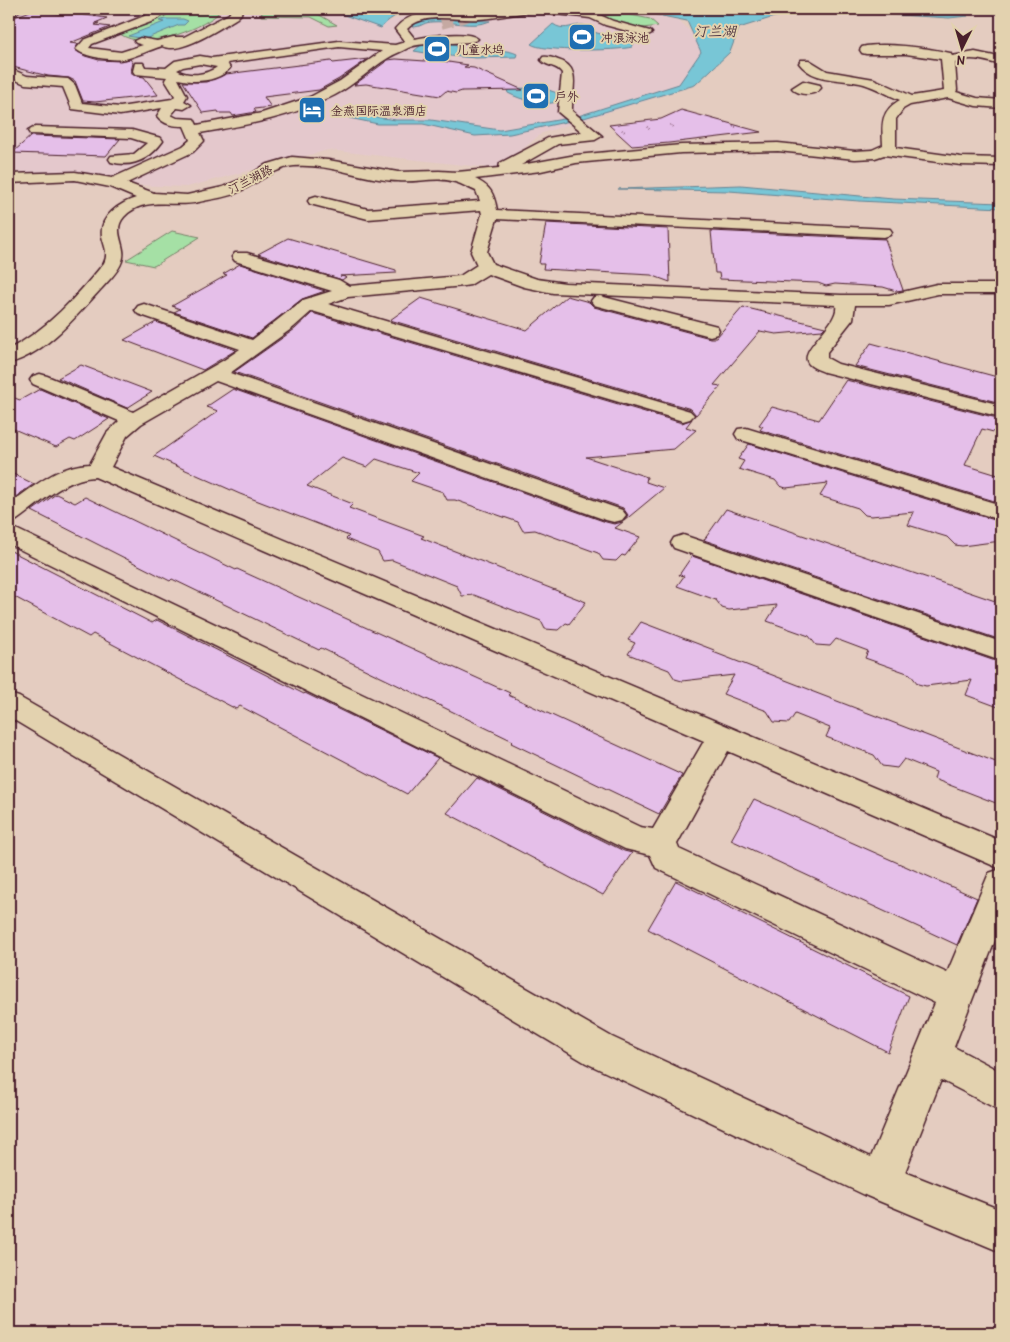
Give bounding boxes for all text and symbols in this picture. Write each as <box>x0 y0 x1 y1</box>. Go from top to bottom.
water label: 汀兰湖 <box>694 21 738 40</box>
sports icon: 冲浪泳池 <box>567 22 597 52</box>
north arrow <box>938 22 988 72</box>
place label: 冲浪泳池 <box>601 29 649 46</box>
sports icon: 儿童水坞 <box>422 34 452 64</box>
place label: 儿童水坞 <box>456 41 504 58</box>
text: N <box>956 52 965 71</box>
sports icon: 户外 <box>521 81 551 111</box>
place label: 户外 <box>555 88 579 105</box>
hotel icon: 金燕国际温泉酒店 <box>297 95 327 125</box>
place label: 金燕国际温泉酒店 <box>331 102 427 119</box>
street label: 汀兰湖路 <box>225 161 275 197</box>

